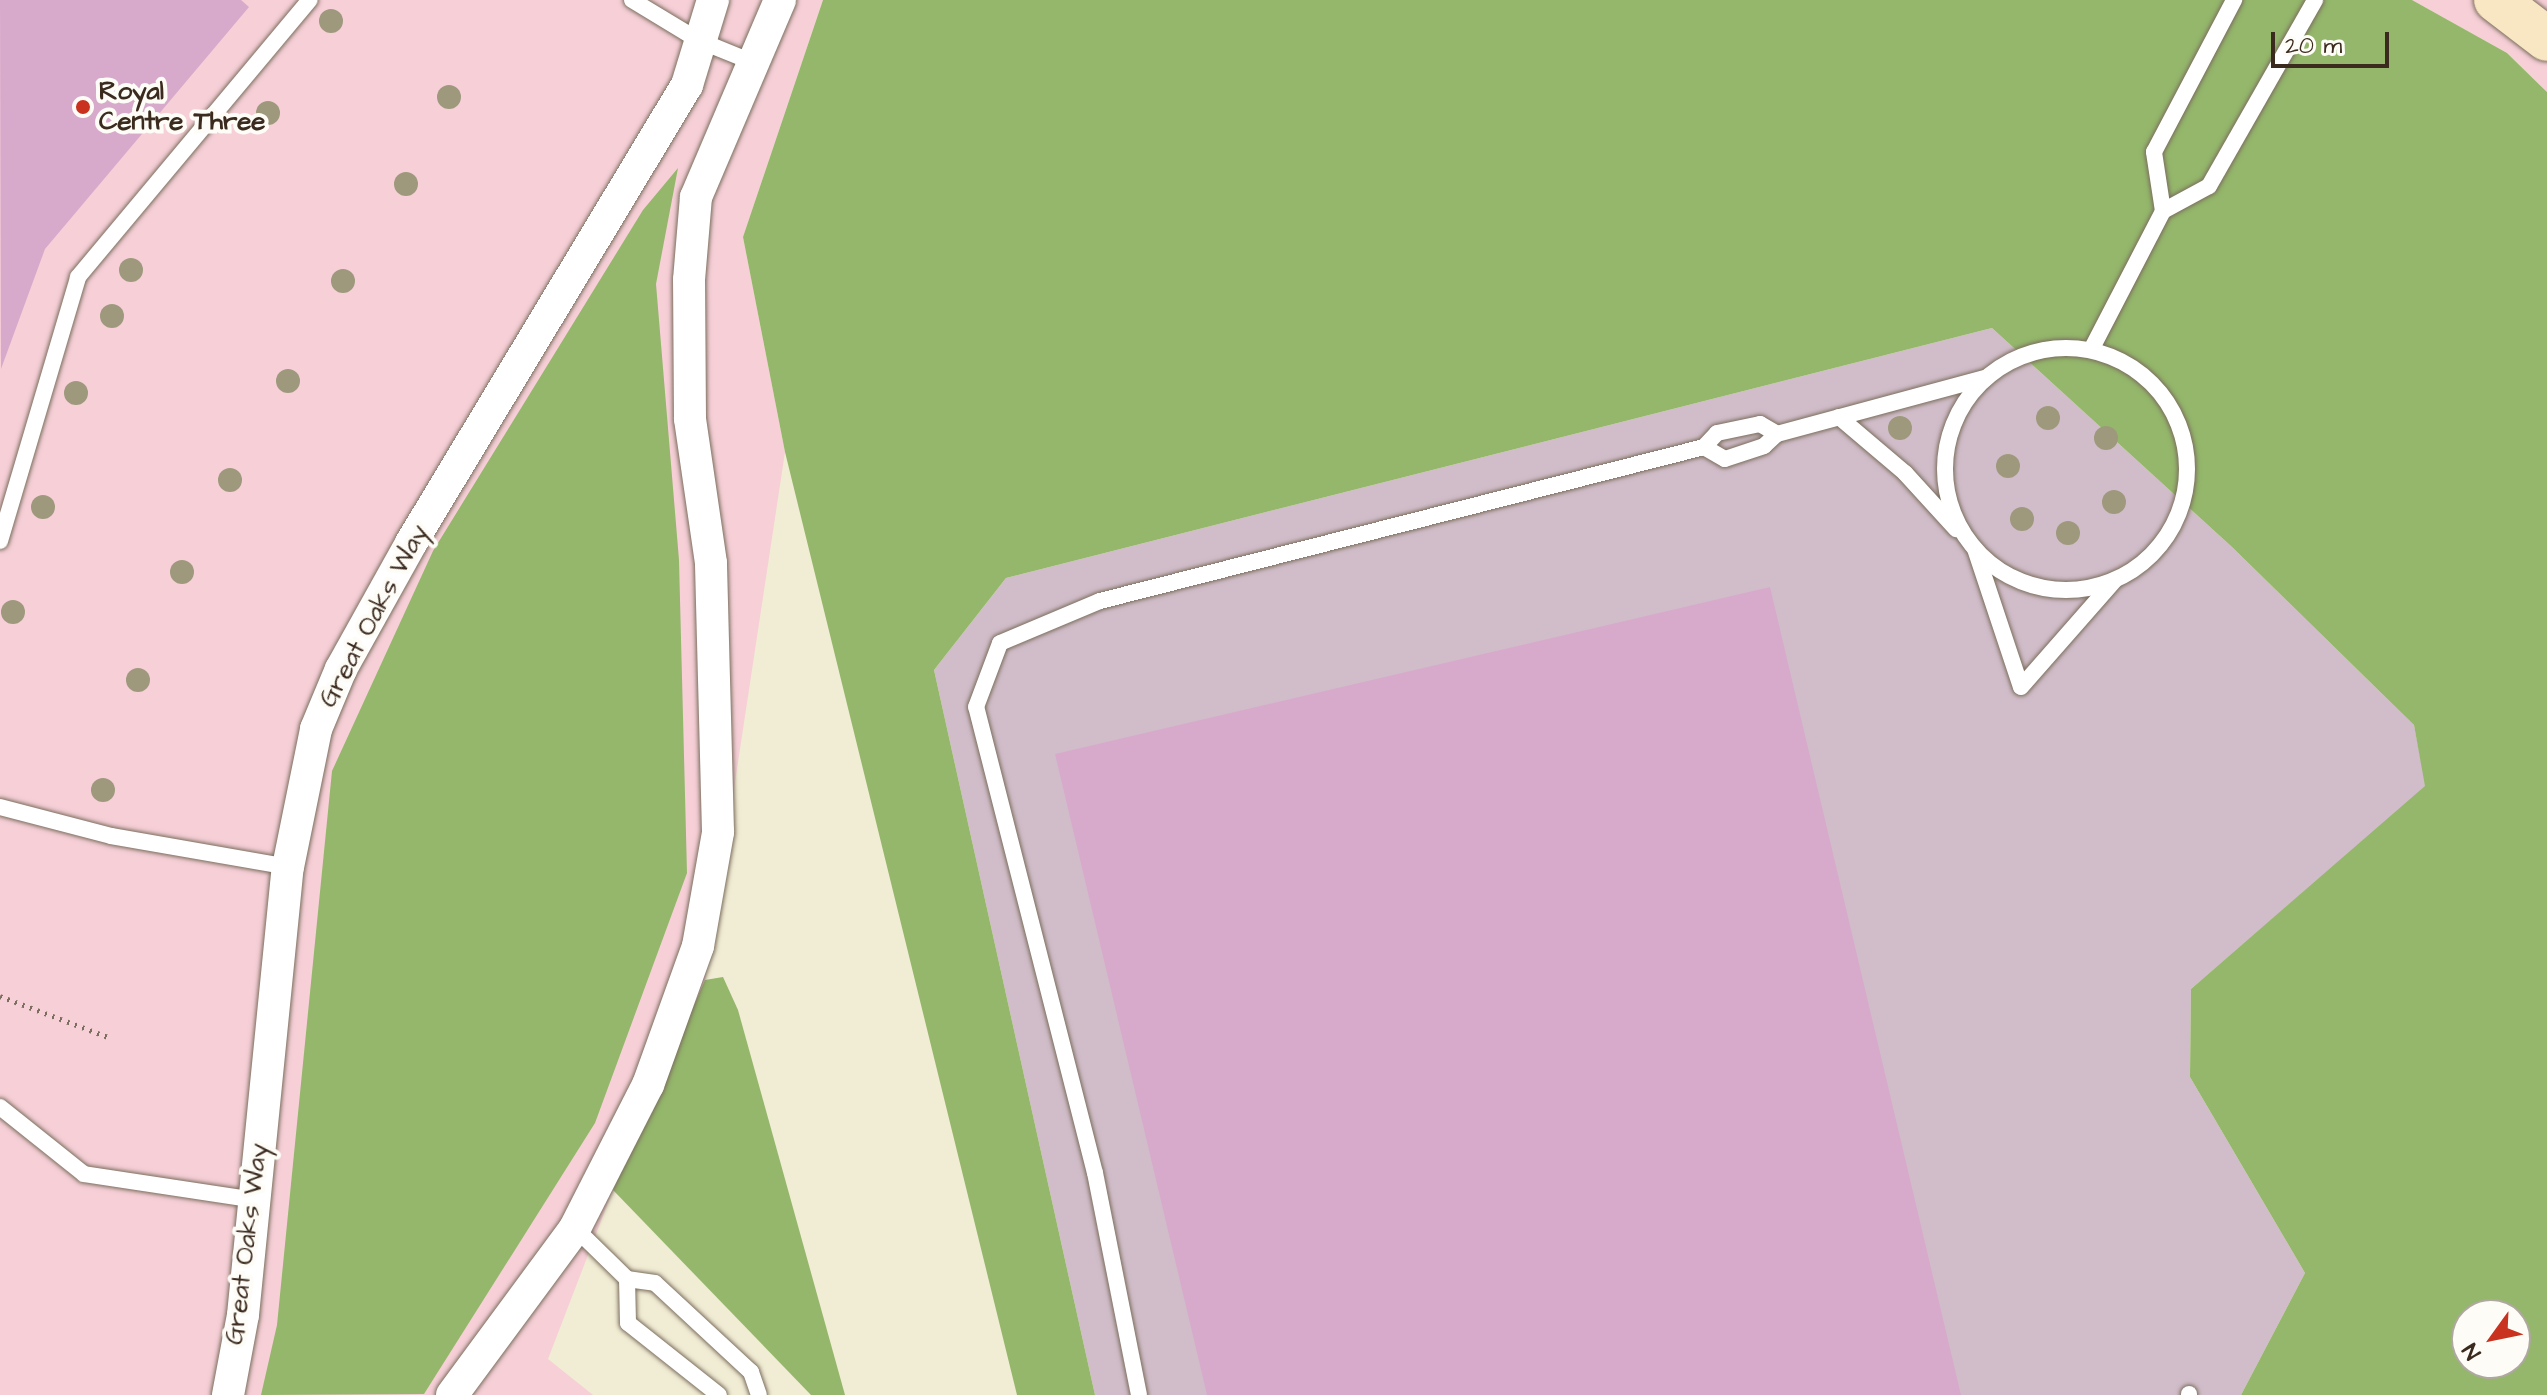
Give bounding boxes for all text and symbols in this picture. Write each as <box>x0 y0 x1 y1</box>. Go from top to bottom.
scale bar <box>2275 16 2393 66</box>
text: 20 m <box>2285 29 2342 63</box>
place label: Royal Centre Three <box>99 76 265 138</box>
marker: Royal Centre Three <box>74 98 92 116</box>
street label: Great Oaks Way <box>313 519 435 713</box>
street label: Great Oaks Way <box>219 1142 275 1346</box>
north arrow <box>2451 1299 2531 1379</box>
text: N <box>2455 1337 2489 1365</box>

